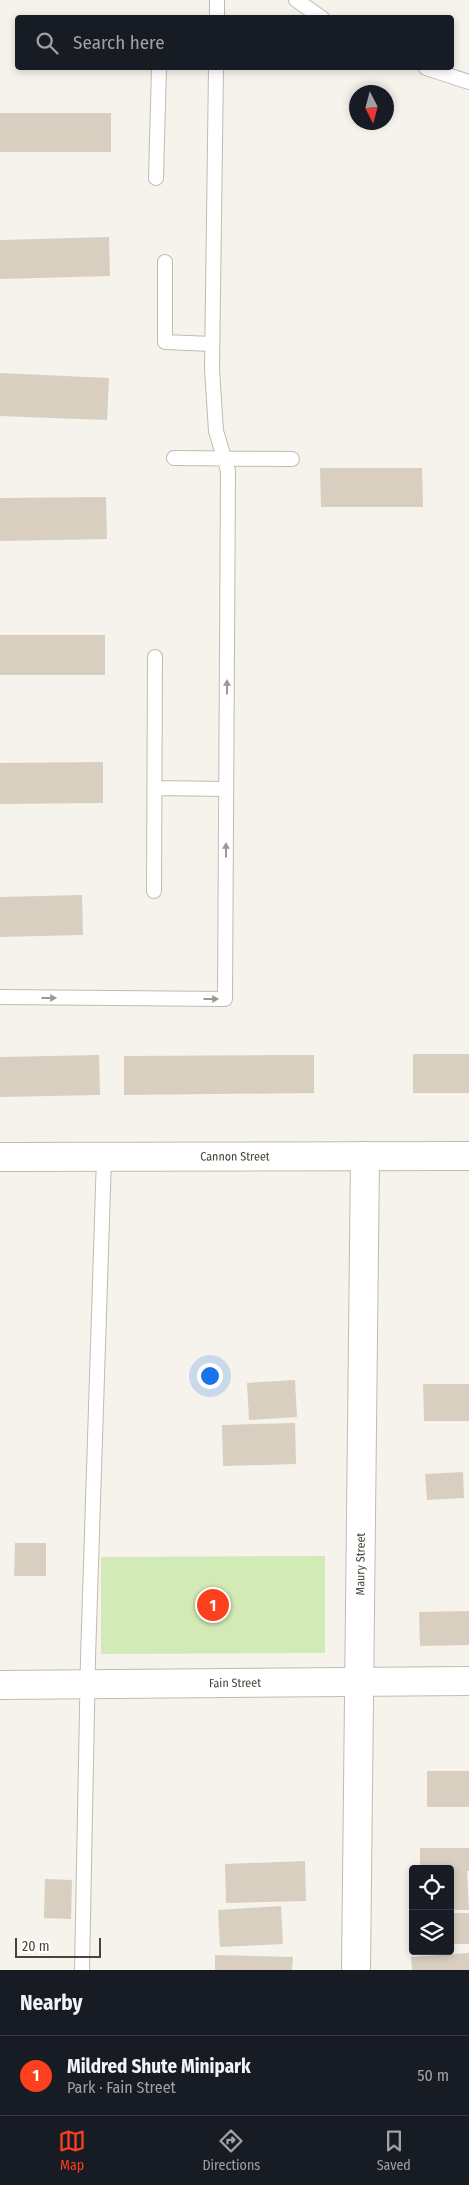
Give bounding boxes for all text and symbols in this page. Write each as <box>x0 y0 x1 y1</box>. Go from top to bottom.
search box <box>15 15 454 70</box>
icon: search <box>33 29 61 57</box>
text: Search here <box>73 31 165 54</box>
north arrow <box>349 85 394 130</box>
one-way arrow <box>223 679 231 695</box>
one-way arrow <box>222 841 230 857</box>
one-way arrow <box>41 994 57 1002</box>
one-way arrow <box>203 995 219 1003</box>
street label: Cannon Street <box>200 1149 270 1164</box>
your location <box>197 1363 223 1389</box>
street label: Maury Street <box>353 1533 368 1595</box>
pin: 1 <box>197 1586 229 1624</box>
street label: Fain Street <box>209 1676 261 1690</box>
map controls <box>409 1865 454 1955</box>
button: locate <box>409 1865 454 1910</box>
button: layers <box>409 1910 454 1955</box>
scale bar <box>15 1935 101 1958</box>
text: 20 m <box>22 1938 50 1955</box>
text: Nearby <box>20 1990 82 2016</box>
text: Mildred Shute Minipark <box>67 2055 251 2078</box>
text: 1 <box>33 2066 39 2085</box>
text: 50 m <box>417 2066 449 2085</box>
text: Park · Fain Street <box>67 2078 176 2097</box>
tab: Map <box>58 2127 86 2174</box>
tab: Directions <box>202 2127 260 2174</box>
tab: Saved <box>377 2127 411 2174</box>

